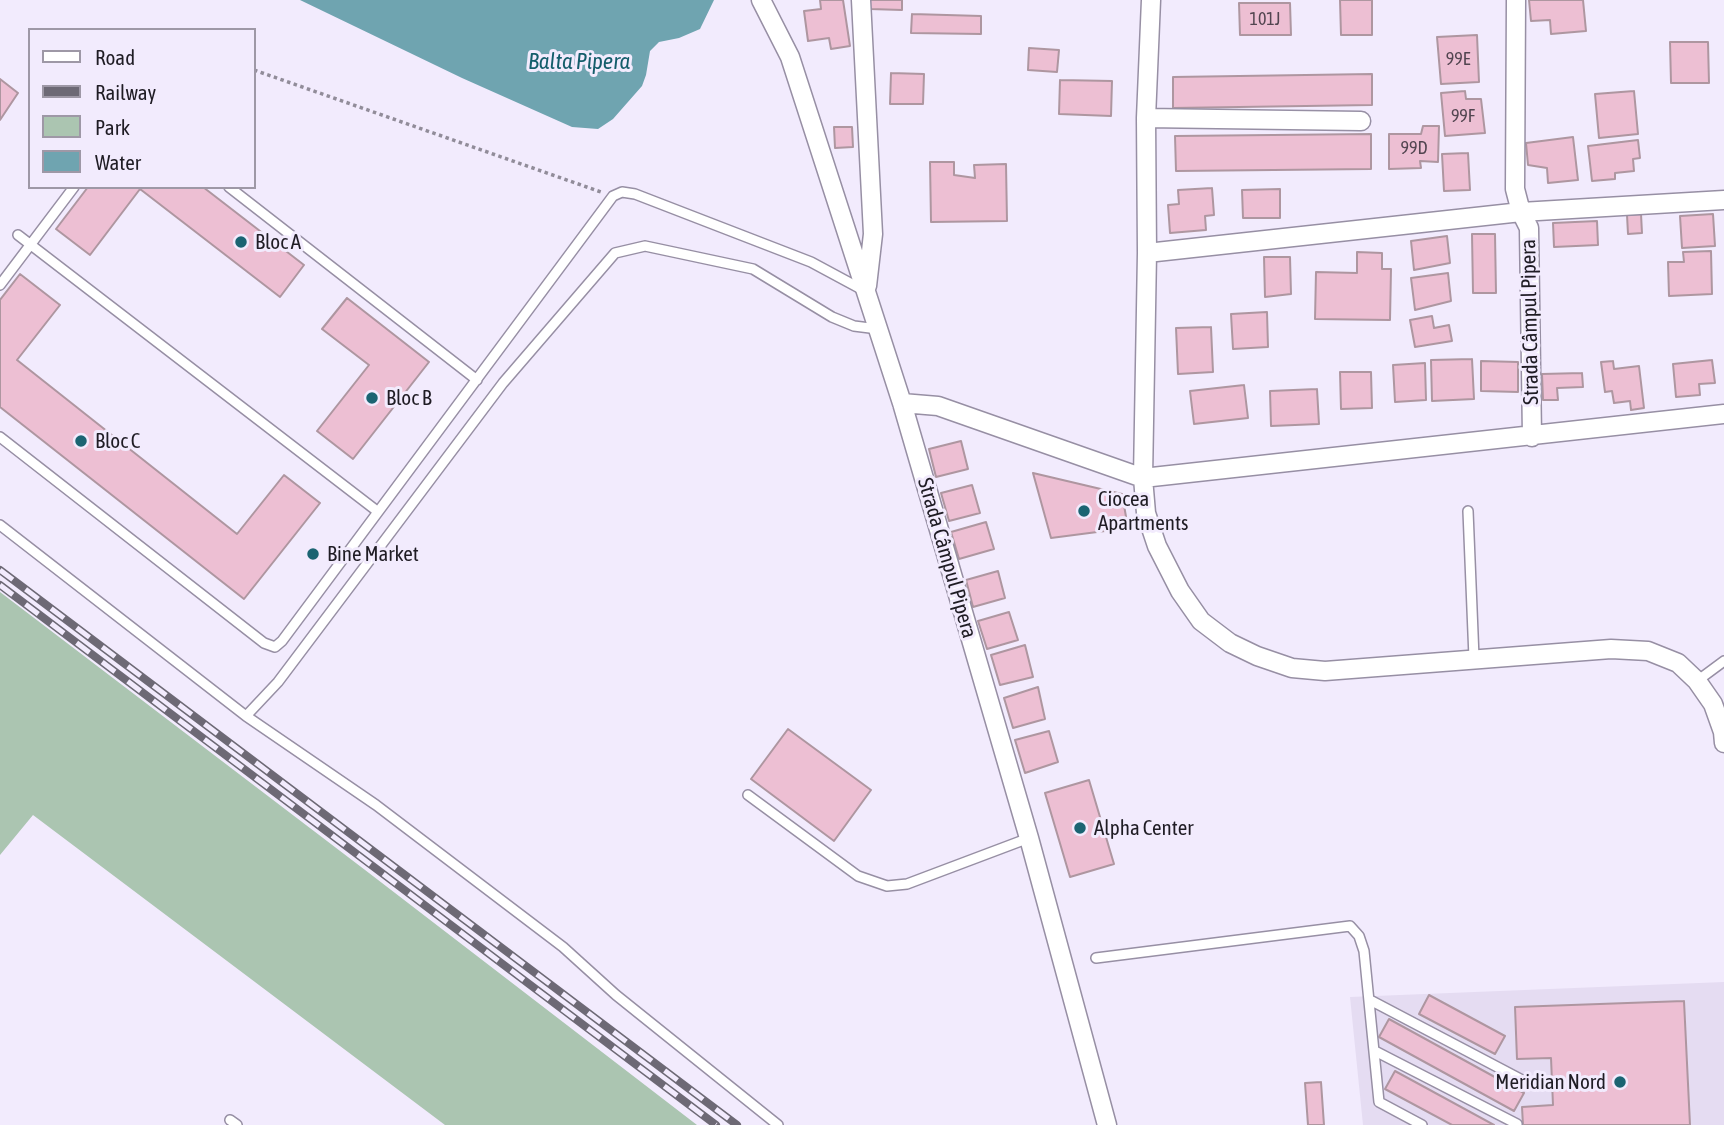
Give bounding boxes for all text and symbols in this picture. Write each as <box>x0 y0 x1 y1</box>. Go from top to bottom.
house number: 101J <box>1249 8 1281 30</box>
legend <box>28 28 256 189</box>
text: Road <box>95 45 135 69</box>
water label: Balta Pipera <box>528 48 630 76</box>
house number: 99E <box>1446 48 1470 70</box>
text: Railway <box>95 80 156 104</box>
house number: 99F <box>1451 105 1475 127</box>
text: Park <box>95 115 130 139</box>
house number: 99D <box>1401 137 1427 159</box>
text: Water <box>95 150 141 174</box>
place label: Bloc A <box>255 229 301 255</box>
marker: Bloc A <box>233 234 249 250</box>
street label: Strada Câmpul Pipera <box>1516 239 1544 405</box>
place label: Bloc B <box>386 385 432 411</box>
marker: Bloc B <box>364 390 380 406</box>
place label: Bloc C <box>95 428 140 454</box>
marker: Bloc C <box>73 433 89 449</box>
street label: Strada Câmpul Pipera <box>912 475 982 641</box>
place label: Ciocea Apartments <box>1098 486 1188 536</box>
marker: Ciocea Apartments <box>1076 503 1092 519</box>
place label: Bine Market <box>327 541 419 567</box>
marker: Bine Market <box>305 546 321 562</box>
place label: Alpha Center <box>1094 815 1193 841</box>
marker: Alpha Center <box>1072 820 1088 836</box>
place label: Meridian Nord <box>1495 1069 1606 1095</box>
marker: Meridian Nord <box>1612 1074 1628 1090</box>

